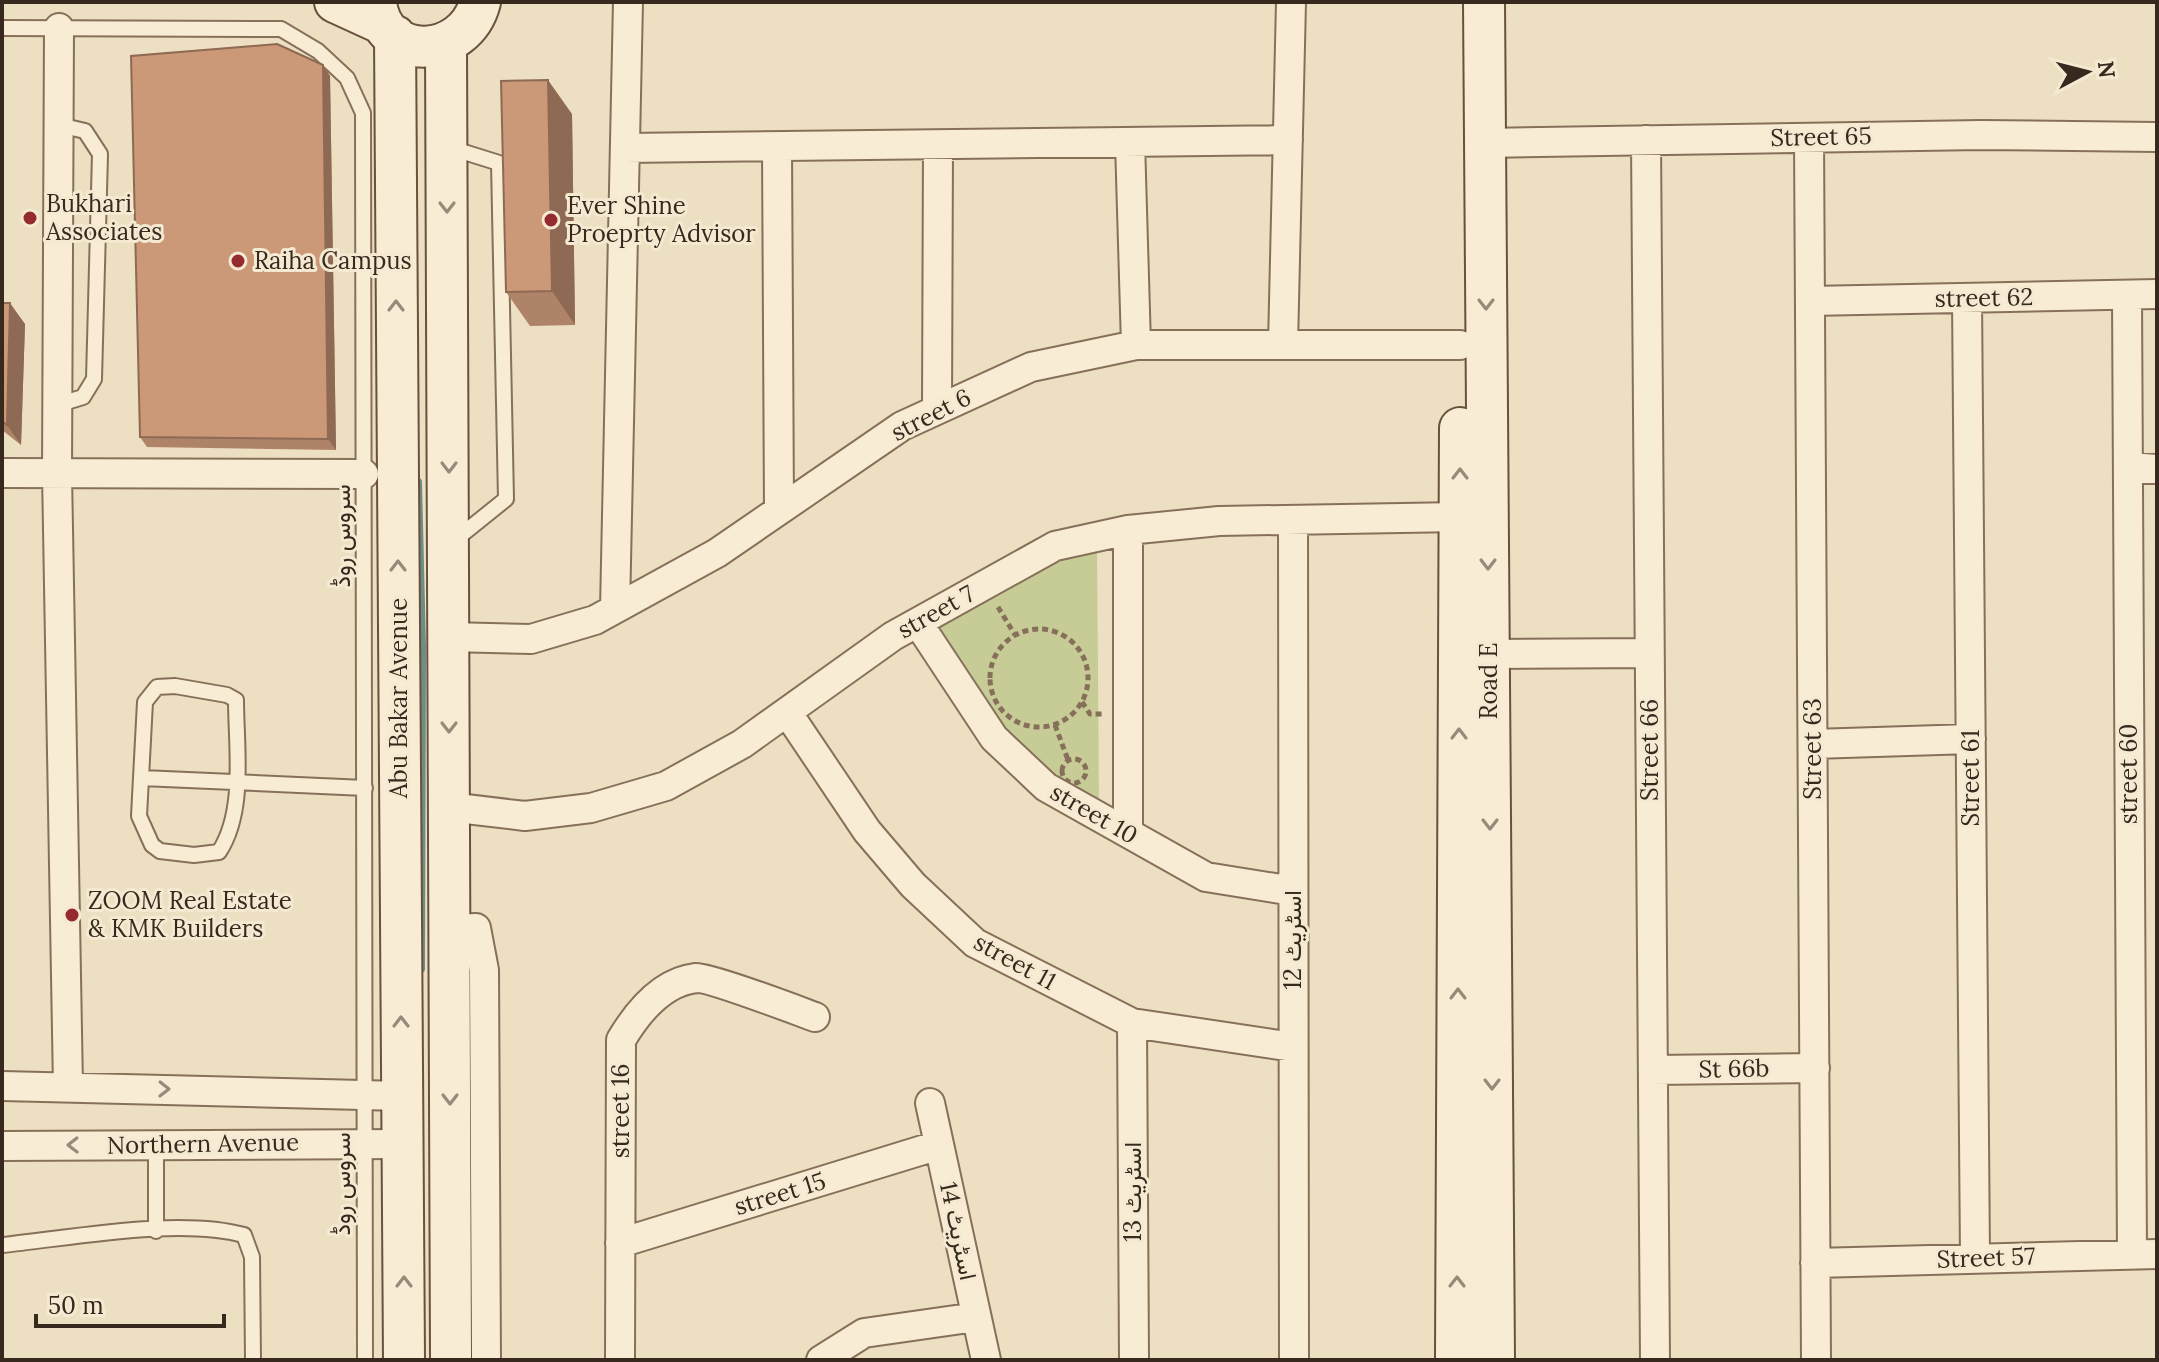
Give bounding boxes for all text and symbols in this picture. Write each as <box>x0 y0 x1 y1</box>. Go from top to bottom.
north arrow <box>2047 32 2127 112</box>
text: N <box>2092 59 2122 80</box>
street label: Street 65 <box>1770 120 1872 153</box>
place label: Bukhari Associates <box>45 188 162 247</box>
place label: Ever Shine Proeprty Advisor <box>567 190 756 249</box>
one-way arrow <box>439 201 456 214</box>
marker: Bukhari Associates <box>21 209 39 227</box>
marker: Ever Shine Proeprty Advisor <box>542 211 560 229</box>
place label: Raiha Campus <box>254 245 412 276</box>
marker: Raiha Campus <box>229 252 247 270</box>
street label: street 62 <box>1934 281 2034 314</box>
one-way arrow <box>1477 298 1495 311</box>
one-way arrow <box>387 299 405 312</box>
street label: street 6 <box>885 381 976 448</box>
one-way arrow <box>440 461 458 474</box>
one-way arrow <box>1451 467 1469 480</box>
street label: سروس روڈ <box>326 484 357 588</box>
one-way arrow <box>1479 558 1497 571</box>
one-way arrow <box>389 559 407 572</box>
street label: street 7 <box>892 578 980 645</box>
street label: Abu Bakar Avenue <box>383 598 414 799</box>
street label: Road E <box>1473 643 1504 719</box>
street label: Street 63 <box>1797 698 1828 800</box>
street label: Street 66 <box>1634 699 1665 801</box>
one-way arrow <box>440 721 458 734</box>
street label: street 60 <box>2113 724 2144 824</box>
one-way arrow <box>1450 727 1468 740</box>
street label: Street 61 <box>1955 730 1986 826</box>
street label: street 10 <box>1045 776 1143 851</box>
one-way arrow <box>1481 818 1499 831</box>
place label: ZOOM Real Estate & KMK Builders <box>88 885 292 944</box>
street label: اسٹریٹ 12 <box>1277 890 1308 990</box>
marker: ZOOM Real Estate & KMK Builders <box>63 906 81 924</box>
street label: street 11 <box>969 926 1062 997</box>
one-way arrow <box>1449 987 1467 1000</box>
one-way arrow <box>392 1015 410 1028</box>
street label: St 66b <box>1698 1052 1770 1085</box>
street label: street 16 <box>605 1064 636 1158</box>
one-way arrow <box>1483 1078 1501 1091</box>
one-way arrow <box>158 1080 171 1097</box>
one-way arrow <box>441 1093 459 1106</box>
street label: Northern Avenue <box>107 1126 299 1161</box>
street label: سروس روڈ <box>326 1132 357 1236</box>
one-way arrow <box>66 1136 79 1154</box>
street label: اسٹریٹ 13 <box>1117 1142 1148 1242</box>
street label: street 15 <box>730 1165 829 1222</box>
street label: اسٹریٹ 14 <box>933 1179 984 1283</box>
street label: Street 57 <box>1936 1240 2036 1275</box>
one-way arrow <box>395 1275 413 1288</box>
one-way arrow <box>1448 1275 1466 1288</box>
scale bar <box>36 1278 224 1328</box>
text: 50 m <box>48 1290 104 1321</box>

